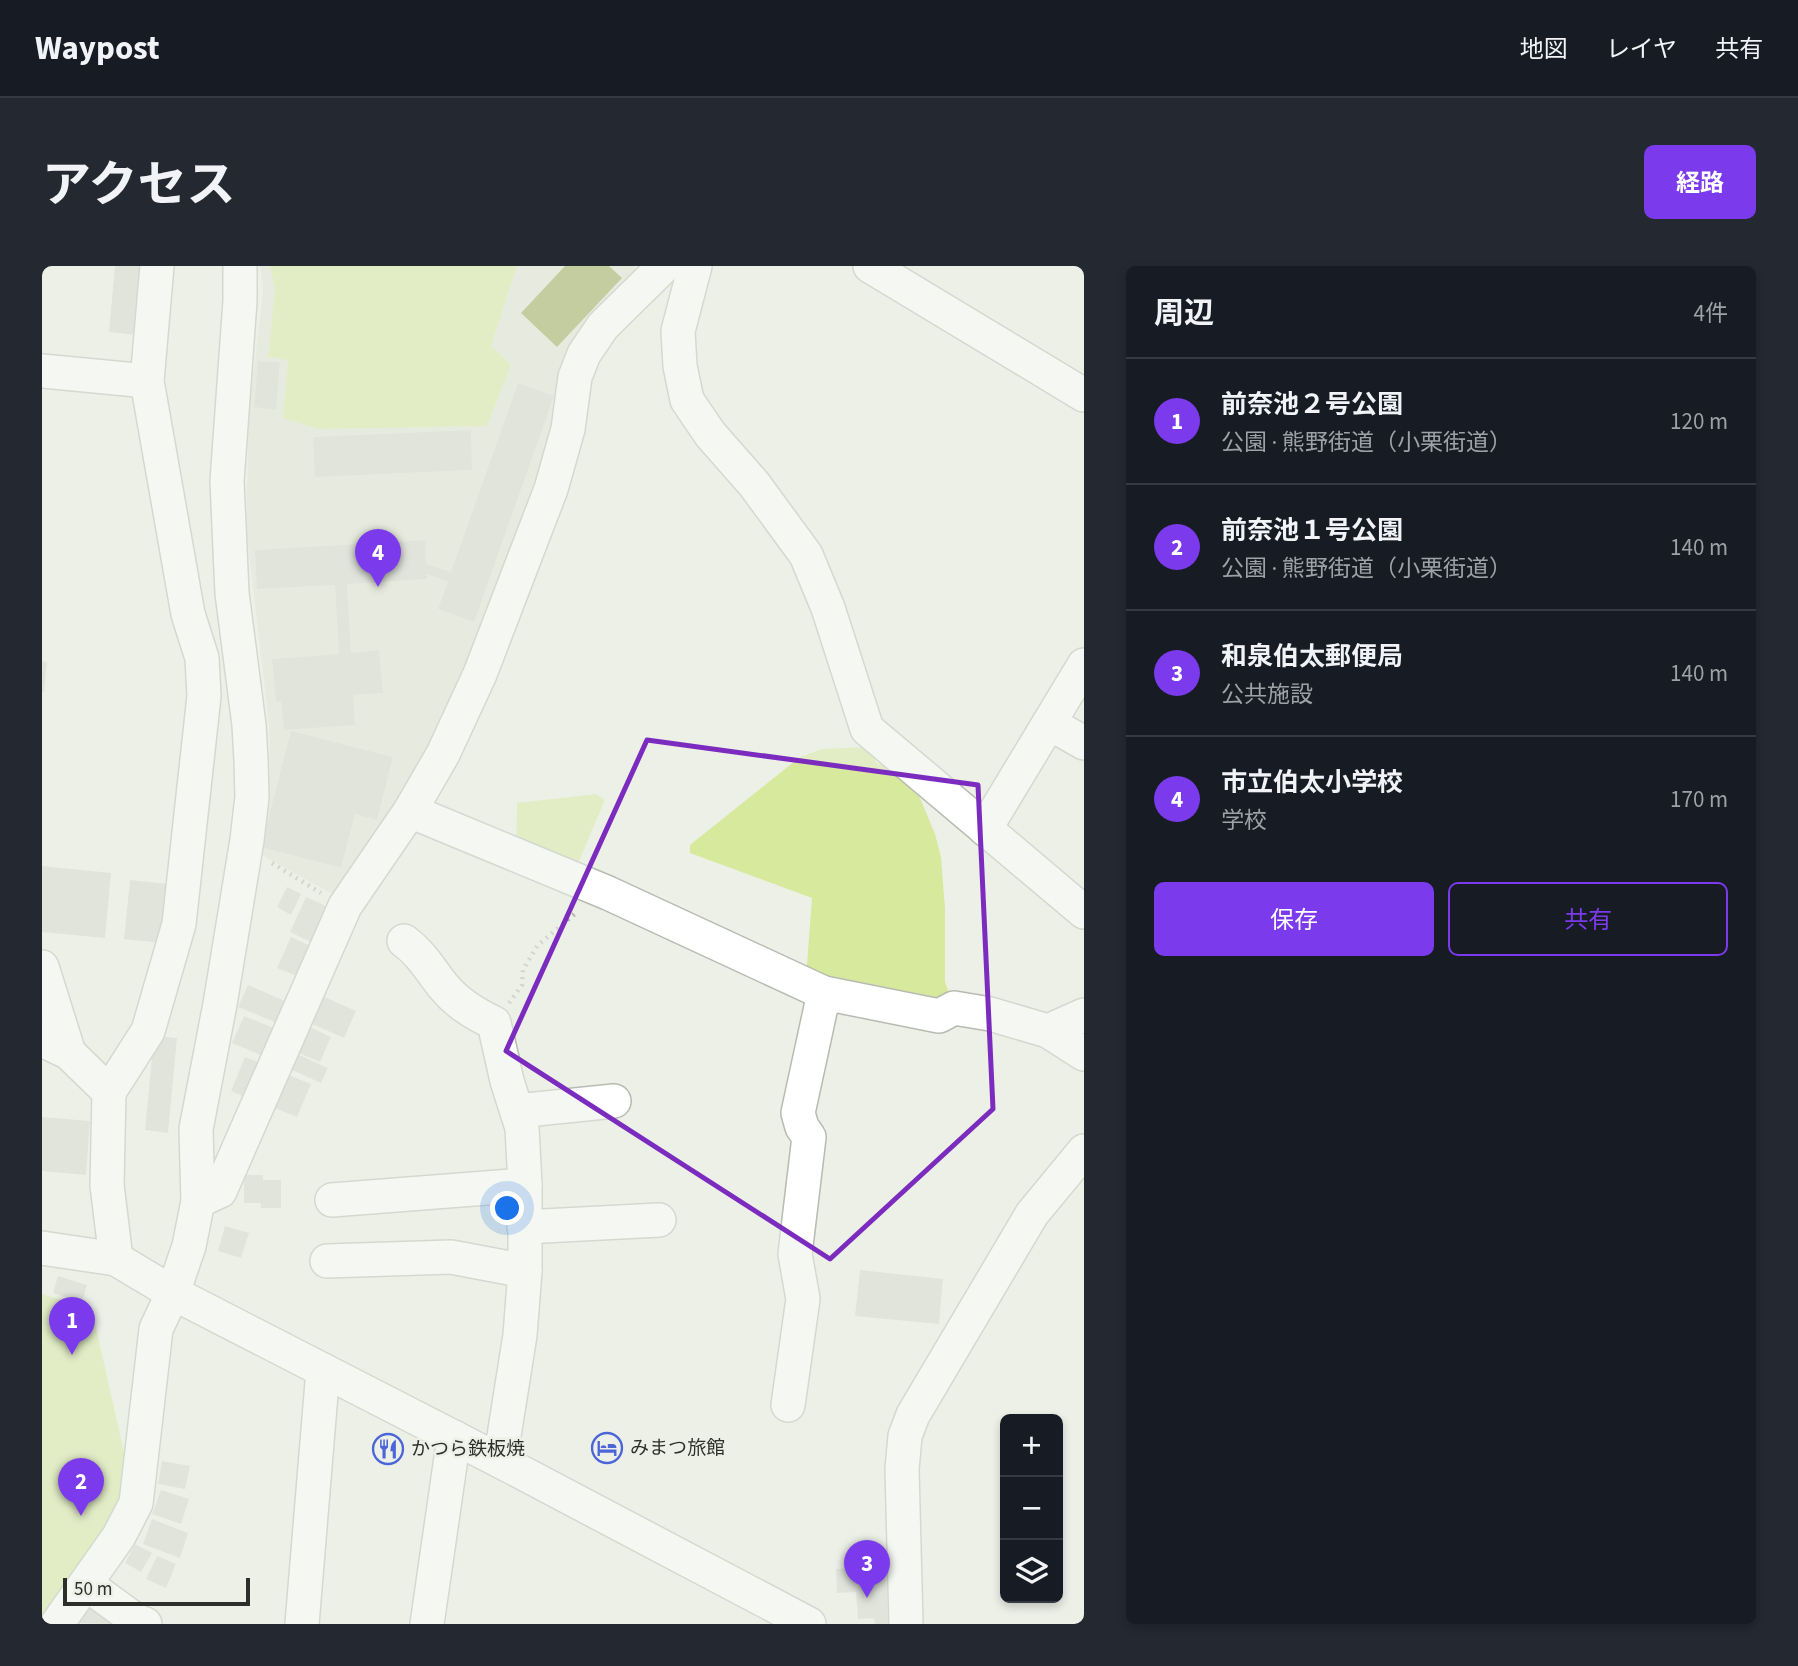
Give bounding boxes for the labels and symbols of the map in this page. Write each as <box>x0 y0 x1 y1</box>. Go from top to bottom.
pin: 4 <box>355 529 401 587</box>
your location <box>490 1191 524 1225</box>
pin: 1 <box>49 1297 95 1355</box>
hotel icon: みまつ旅館 <box>590 1431 624 1465</box>
restaurant icon: かつら鉄板焼 <box>371 1432 405 1466</box>
place label: みまつ旅館 <box>630 1435 725 1462</box>
place label: かつら鉄板焼 <box>411 1436 525 1463</box>
pin: 2 <box>58 1458 104 1516</box>
pin: 3 <box>844 1540 890 1598</box>
scale bar <box>63 1575 250 1607</box>

